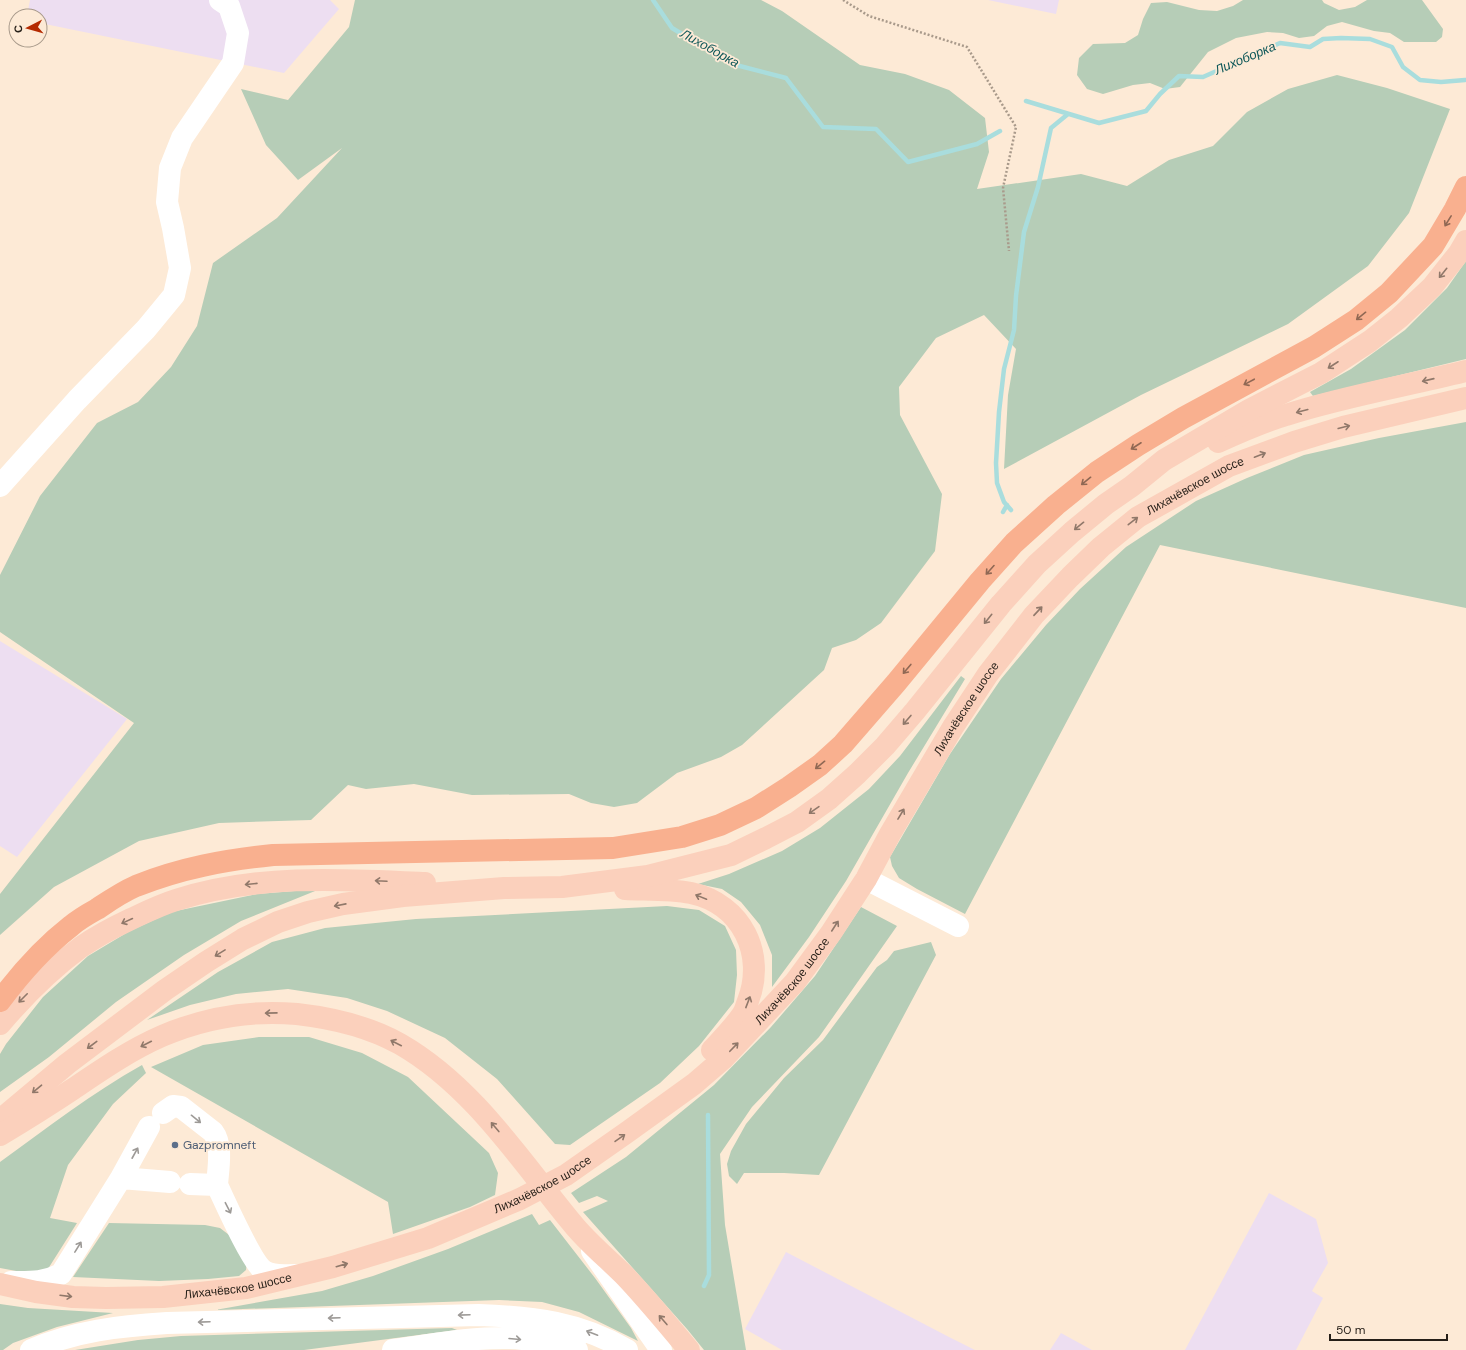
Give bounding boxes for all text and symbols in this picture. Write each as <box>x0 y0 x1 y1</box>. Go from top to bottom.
north arrow <box>8 8 48 48</box>
text: С <box>11 24 25 34</box>
water label: Лихоборка <box>677 24 742 71</box>
water label: Лихоборка <box>1211 38 1278 79</box>
one-way arrow <box>1444 215 1452 226</box>
one-way arrow <box>1439 267 1447 278</box>
one-way arrow <box>1355 312 1366 321</box>
one-way arrow <box>1328 361 1339 369</box>
one-way arrow <box>1422 377 1435 384</box>
one-way arrow <box>1243 379 1255 386</box>
one-way arrow <box>1295 407 1308 415</box>
one-way arrow <box>1338 422 1351 430</box>
one-way arrow <box>1131 442 1142 450</box>
one-way arrow <box>1253 450 1265 458</box>
street label: Лихачёвское шоссе <box>1143 453 1246 519</box>
one-way arrow <box>1080 477 1091 486</box>
one-way arrow <box>1127 517 1138 526</box>
one-way arrow <box>1074 522 1084 531</box>
one-way arrow <box>986 564 995 575</box>
one-way arrow <box>1034 605 1043 616</box>
one-way arrow <box>984 613 993 624</box>
street label: Лихачёвское шоссе <box>930 658 1003 759</box>
one-way arrow <box>903 664 912 675</box>
one-way arrow <box>902 715 911 726</box>
one-way arrow <box>814 761 825 770</box>
one-way arrow <box>808 806 819 814</box>
one-way arrow <box>898 808 906 820</box>
one-way arrow <box>375 877 388 884</box>
one-way arrow <box>245 880 258 888</box>
one-way arrow <box>696 893 708 900</box>
one-way arrow <box>334 902 347 910</box>
one-way arrow <box>122 918 134 925</box>
one-way arrow <box>832 920 840 932</box>
street label: Лихачёвское шоссе <box>751 934 833 1028</box>
one-way arrow <box>214 950 226 958</box>
one-way arrow <box>18 993 28 1002</box>
one-way arrow <box>744 997 752 1009</box>
one-way arrow <box>265 1009 278 1017</box>
one-way arrow <box>391 1039 403 1046</box>
one-way arrow <box>86 1041 97 1049</box>
one-way arrow <box>141 1041 153 1048</box>
one-way arrow <box>729 1042 739 1052</box>
one-way arrow <box>32 1084 42 1093</box>
one-way arrow <box>190 1114 201 1123</box>
one-way arrow <box>491 1121 499 1132</box>
one-way arrow <box>615 1133 626 1142</box>
place label: Gazpromneft <box>183 1137 256 1153</box>
marker: Gazpromneft <box>170 1140 180 1150</box>
one-way arrow <box>132 1147 140 1159</box>
street label: Лихачёвское шоссе <box>491 1152 595 1217</box>
one-way arrow <box>225 1202 233 1214</box>
one-way arrow <box>74 1241 82 1252</box>
one-way arrow <box>335 1261 348 1268</box>
street label: Лихачёвское шоссе <box>183 1269 294 1303</box>
one-way arrow <box>59 1292 72 1300</box>
one-way arrow <box>458 1311 471 1319</box>
one-way arrow <box>328 1315 341 1322</box>
one-way arrow <box>659 1315 668 1326</box>
scale bar <box>1330 1316 1447 1342</box>
one-way arrow <box>198 1318 211 1326</box>
text: 50 m <box>1336 1322 1365 1338</box>
one-way arrow <box>586 1329 598 1337</box>
one-way arrow <box>508 1335 521 1342</box>

